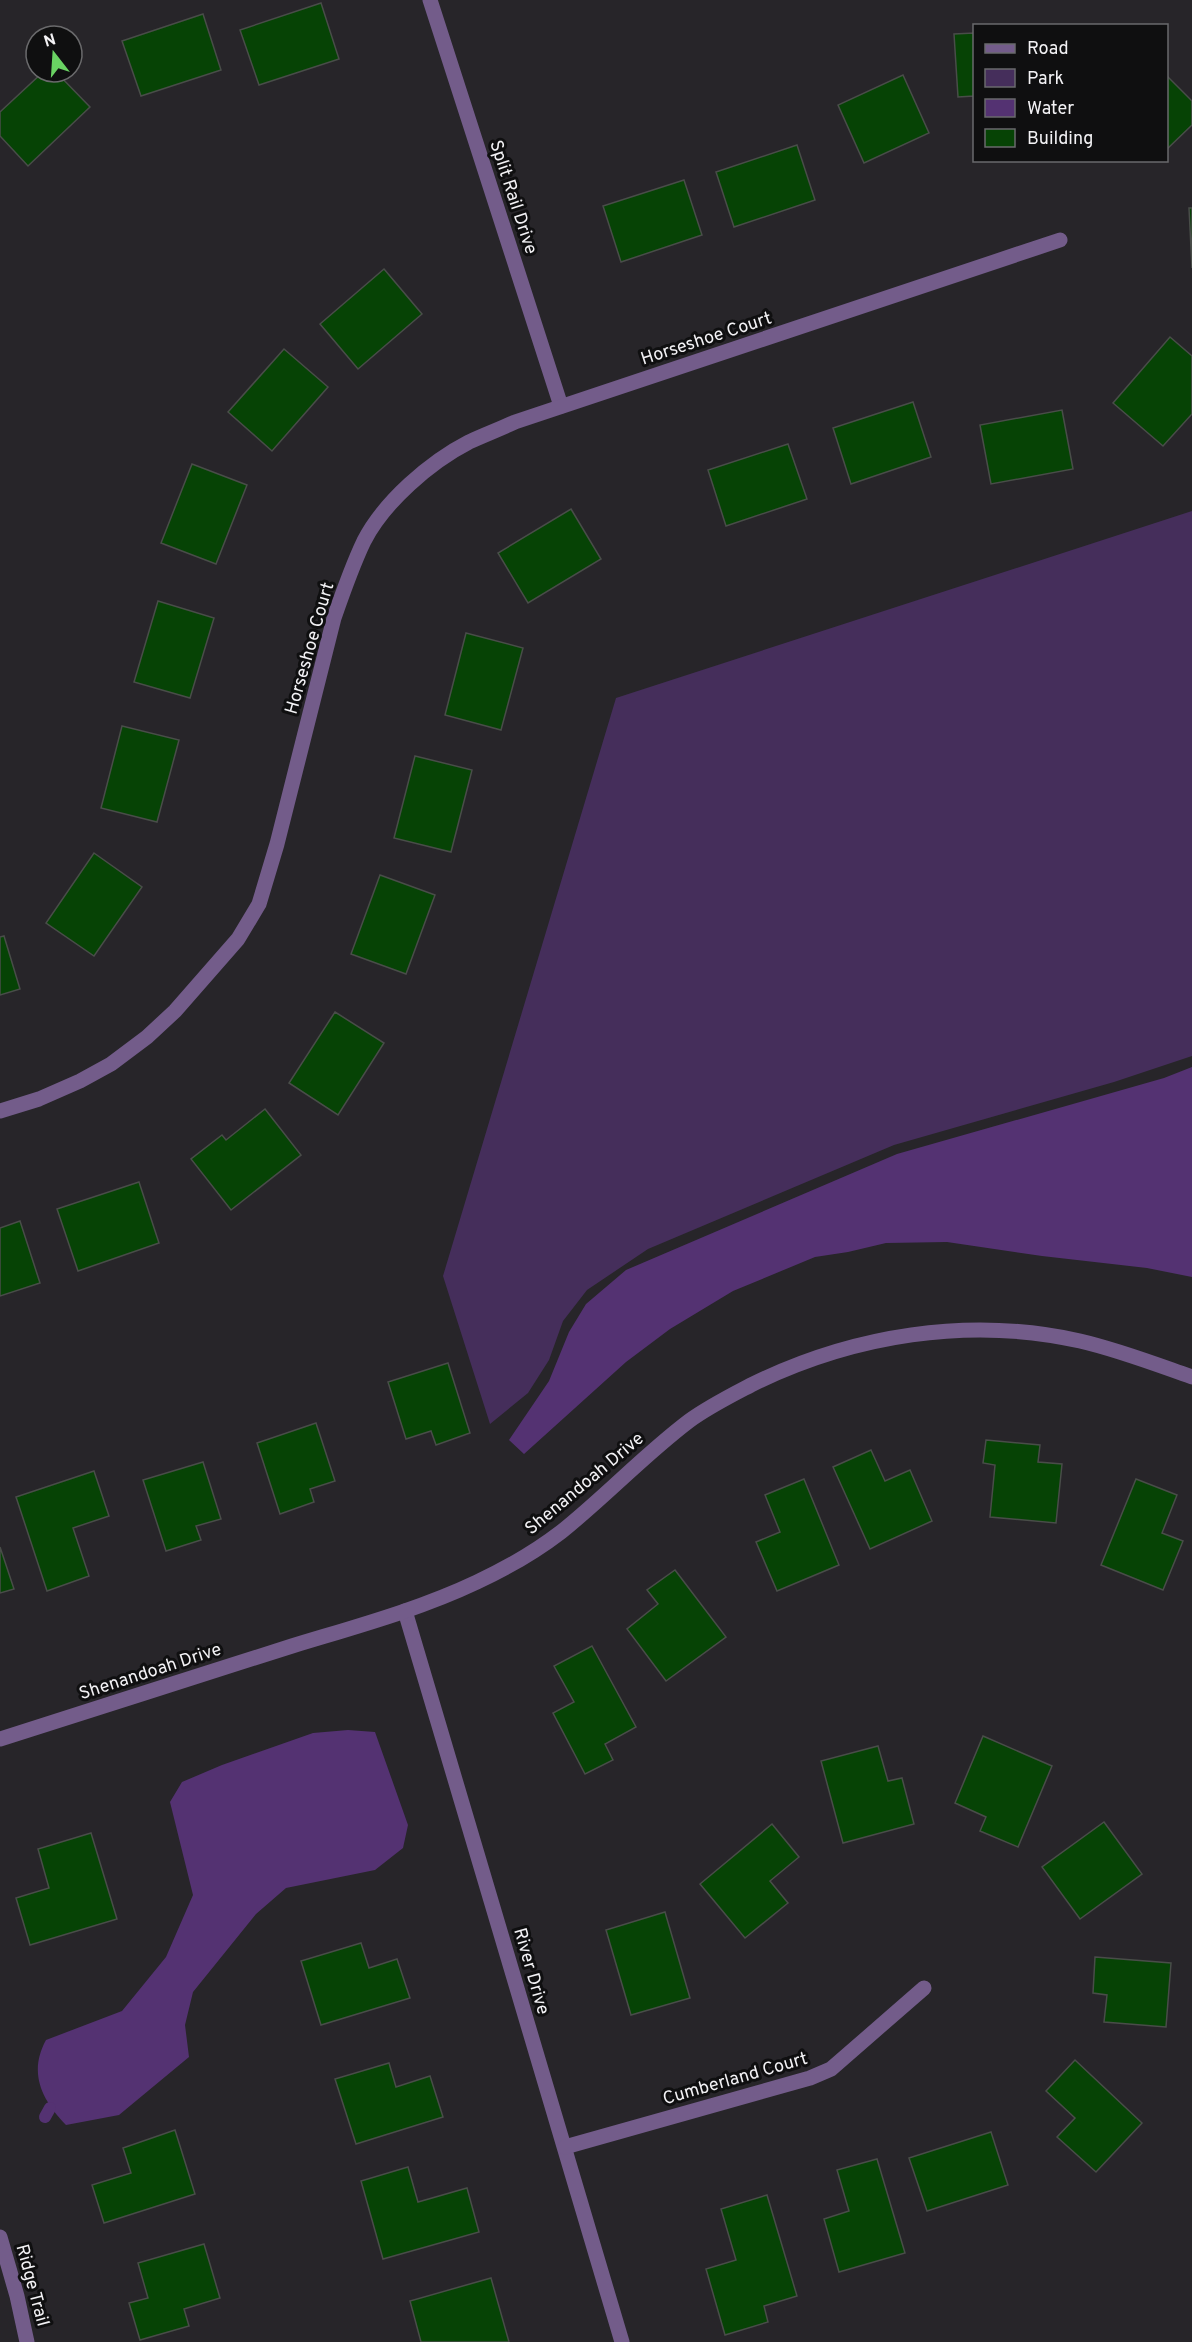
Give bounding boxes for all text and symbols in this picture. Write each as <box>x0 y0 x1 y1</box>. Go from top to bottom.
north arrow <box>24 24 84 84</box>
legend <box>973 24 1168 162</box>
text: N <box>42 30 59 53</box>
text: Road <box>1027 38 1069 61</box>
text: Park <box>1027 68 1064 91</box>
text: Water <box>1027 98 1074 121</box>
text: Building <box>1027 128 1093 151</box>
street label: Split Rail Drive <box>483 137 542 257</box>
street label: Horseshoe Court <box>638 307 775 371</box>
street label: Horseshoe Court <box>281 580 340 717</box>
street label: Shenandoah Drive <box>521 1428 649 1541</box>
street label: Shenandoah Drive <box>76 1639 225 1706</box>
street label: River Drive <box>507 1925 554 2018</box>
street label: Cumberland Court <box>660 2048 810 2111</box>
street label: Ridge Trail <box>10 2242 54 2329</box>

